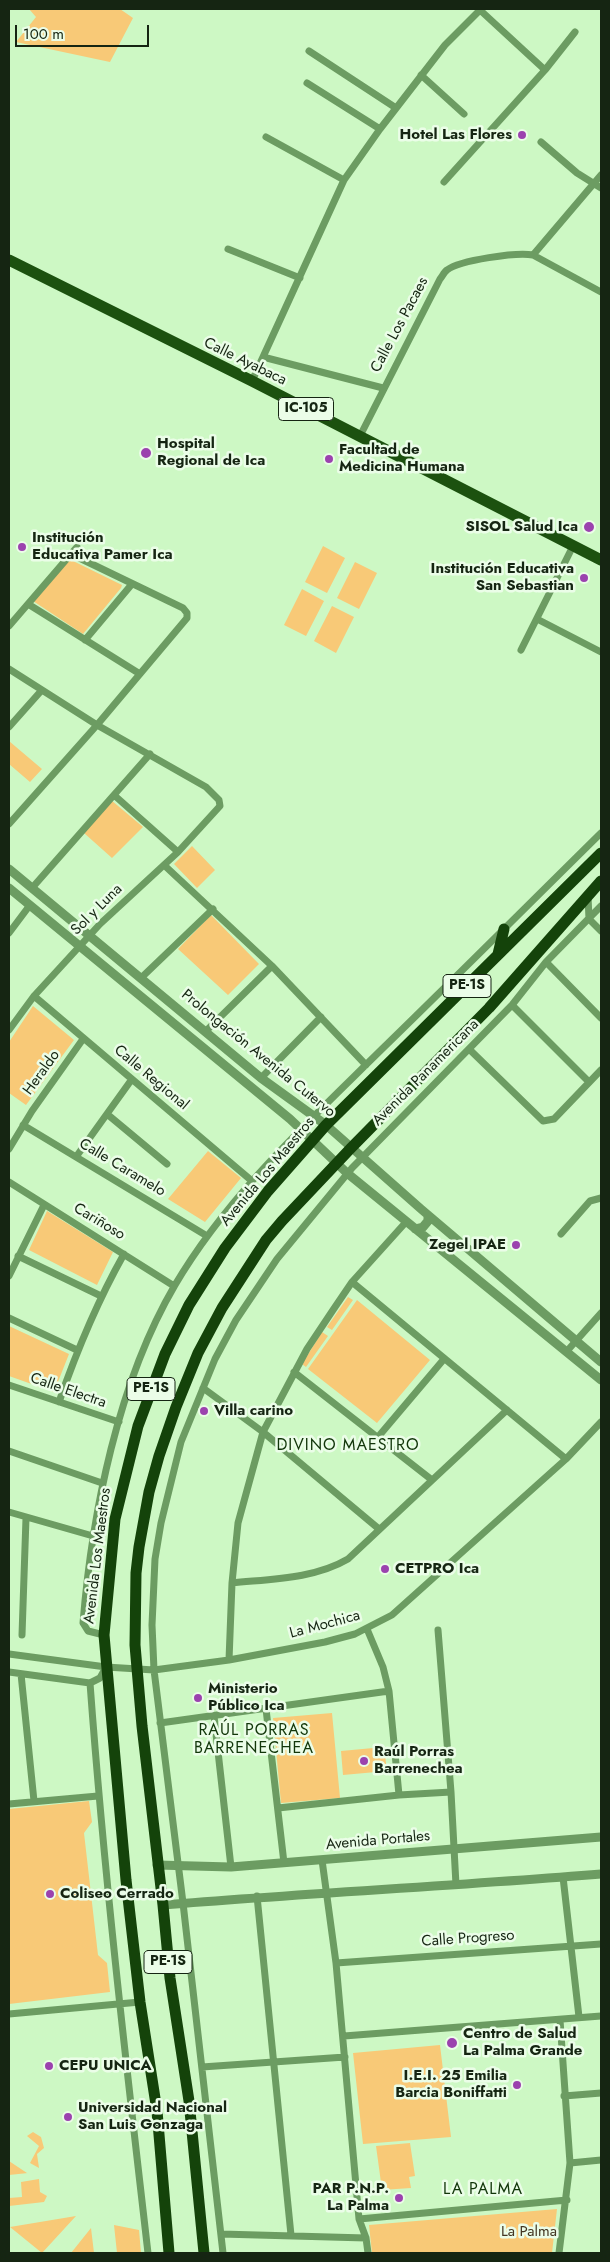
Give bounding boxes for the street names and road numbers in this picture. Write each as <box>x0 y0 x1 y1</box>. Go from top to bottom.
street label: Calle Los Pacaes <box>367 274 433 376</box>
street label: Calle Ayabaca <box>201 334 289 390</box>
road number: IC-105 <box>278 398 334 420</box>
street label: Sol y Luna <box>68 881 126 939</box>
road number: PE-1S <box>443 974 491 998</box>
street label: Prolongación Avenida Cutervo <box>177 986 339 1122</box>
street label: Avenida Panamericana <box>369 1016 483 1130</box>
street label: Calle Regional <box>110 1042 192 1114</box>
street label: Heraldo <box>20 1047 64 1099</box>
street label: Avenida Los Maestros <box>217 1114 319 1230</box>
street label: Calle Caramelo <box>76 1135 168 1201</box>
street label: Cariñoso <box>70 1200 128 1244</box>
street label: Calle Electra <box>28 1370 108 1412</box>
road number: PE-1S <box>127 1378 175 1400</box>
street label: Avenida Los Maestros <box>81 1487 115 1625</box>
street label: La Mochica <box>288 1607 362 1643</box>
street label: Avenida Portales <box>325 1827 431 1855</box>
street label: Calle Progreso <box>421 1927 515 1951</box>
road number: PE-1S <box>144 1950 192 1974</box>

